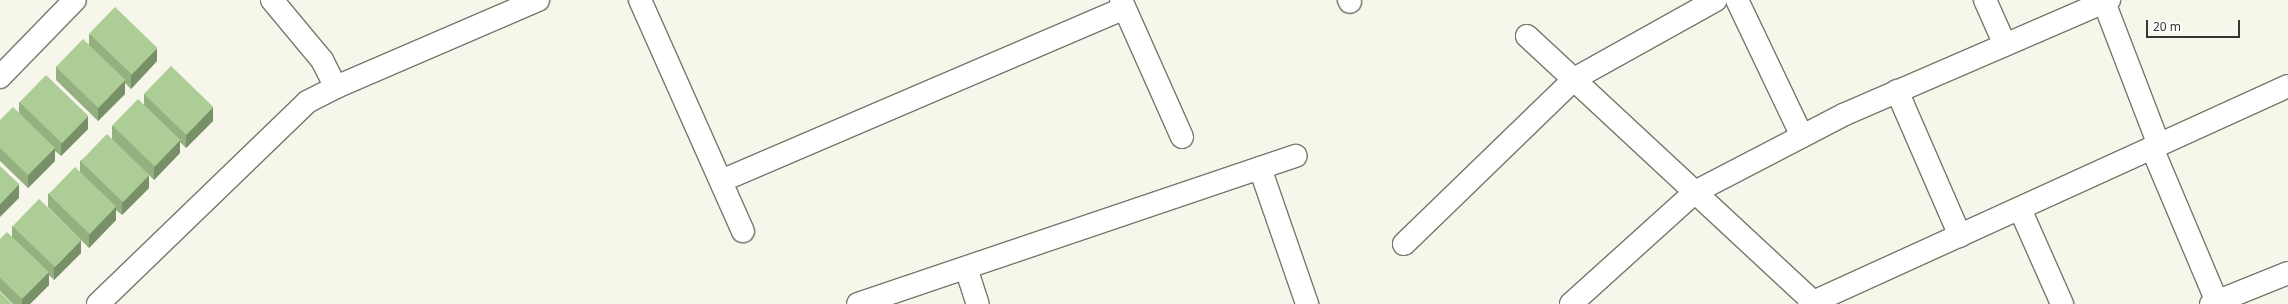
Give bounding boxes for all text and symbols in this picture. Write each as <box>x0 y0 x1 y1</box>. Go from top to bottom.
scale bar <box>2148 12 2242 38</box>
text: 20 m <box>2153 18 2181 35</box>

